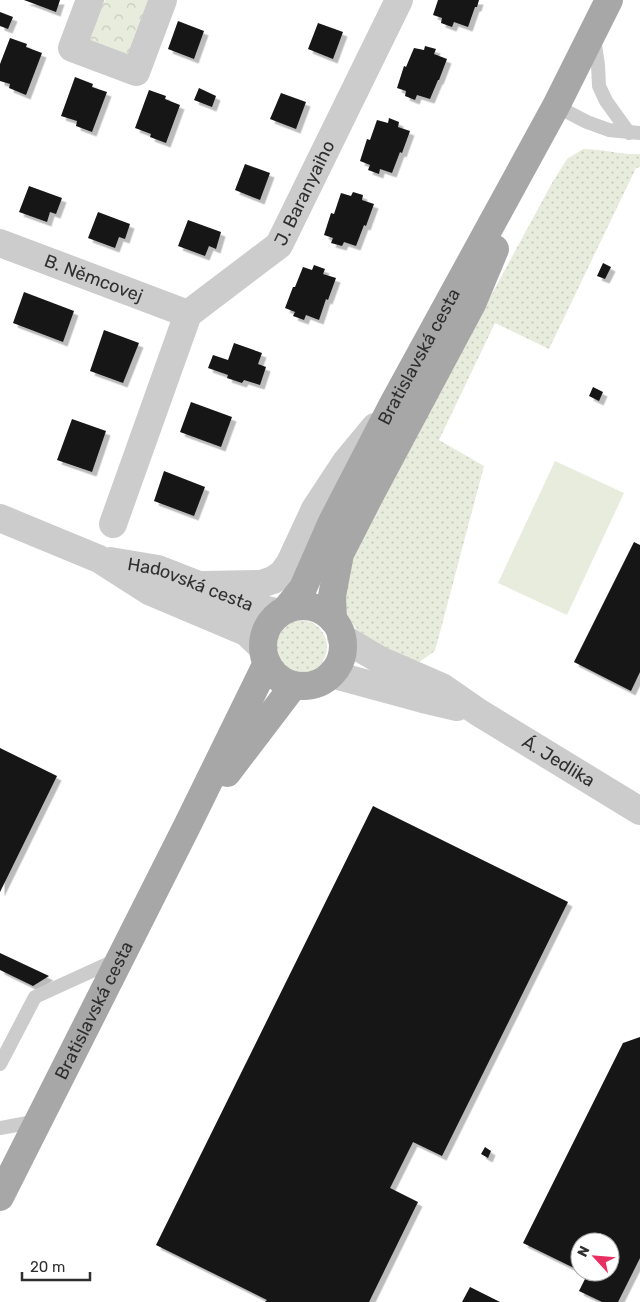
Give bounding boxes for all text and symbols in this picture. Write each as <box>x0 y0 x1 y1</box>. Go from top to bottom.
street label: J. Baranyaiho <box>269 137 339 249</box>
street label: B. Němcovej <box>41 250 146 307</box>
street label: Bratislavská cesta <box>373 285 465 428</box>
street label: Hadovská cesta <box>126 553 256 616</box>
street label: Á. Jedlika <box>518 731 599 792</box>
street label: Bratislavská cesta <box>50 938 138 1083</box>
north arrow <box>570 1232 620 1282</box>
text: N <box>574 1243 594 1260</box>
scale bar <box>22 1250 90 1282</box>
text: 20 m <box>30 1258 65 1276</box>

